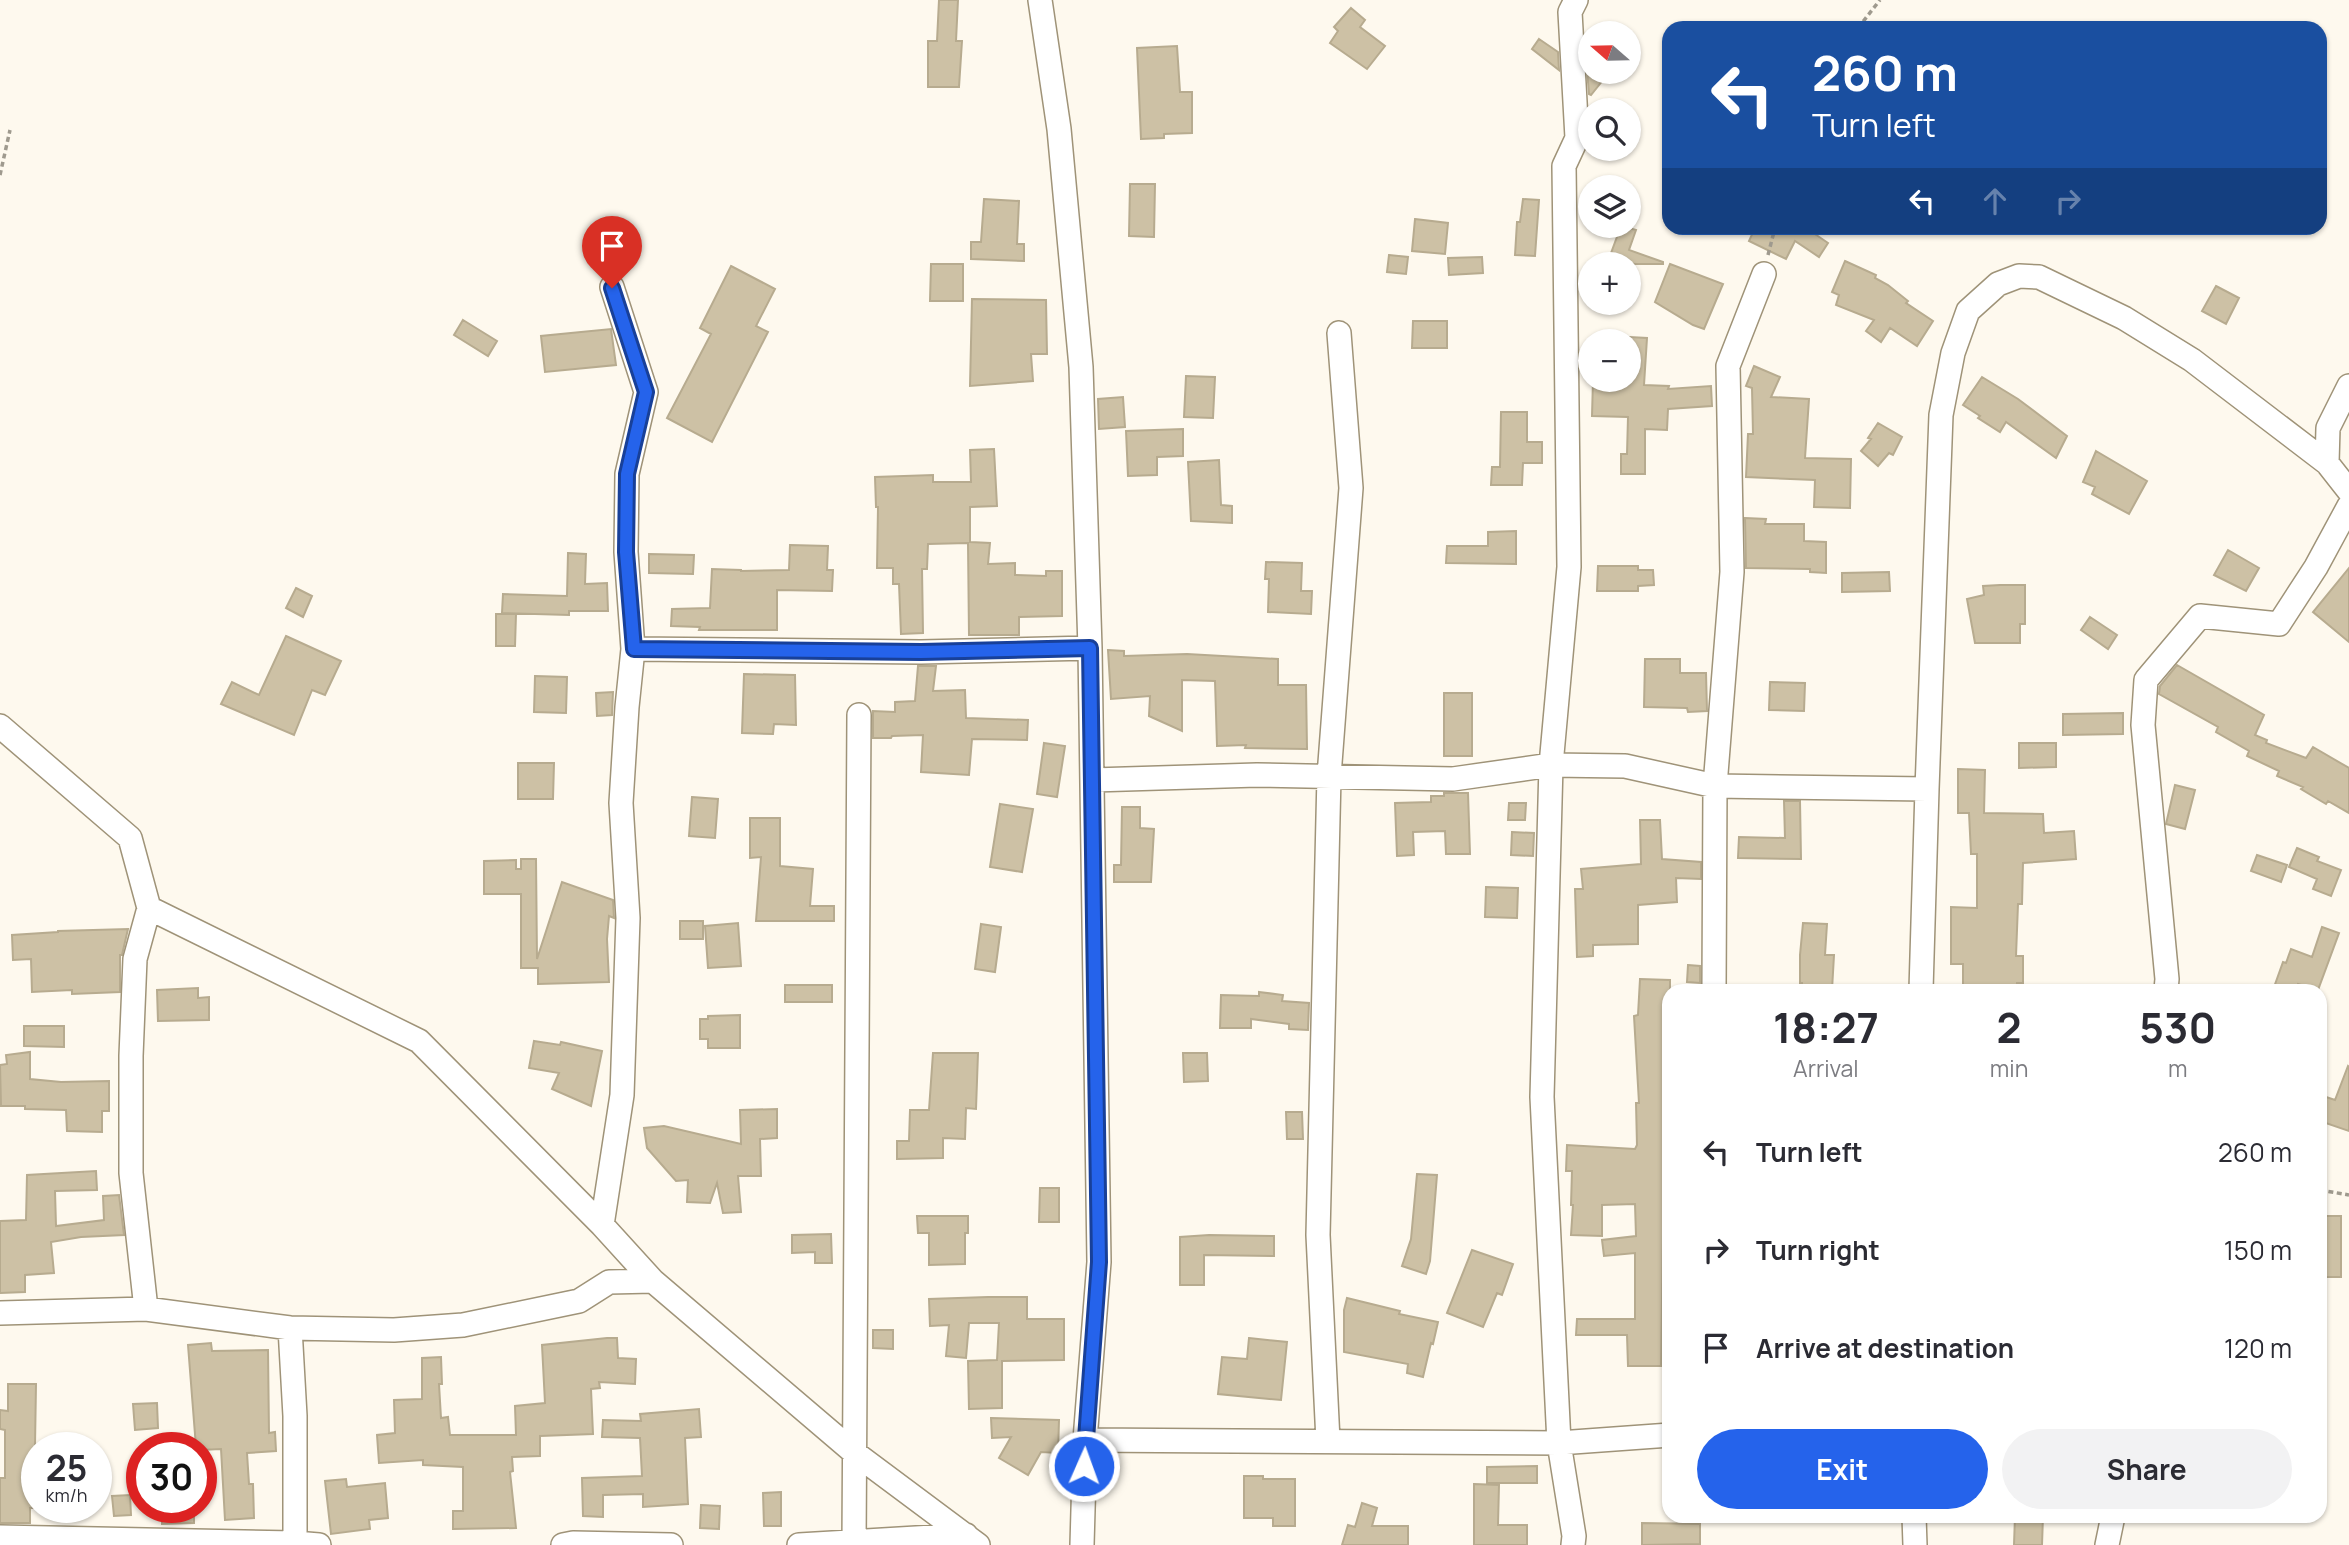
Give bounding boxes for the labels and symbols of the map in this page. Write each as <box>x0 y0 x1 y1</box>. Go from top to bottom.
north arrow <box>1578 21 1642 84</box>
pin <box>582 216 642 288</box>
position arrow <box>1047 1429 1121 1503</box>
speed limit sign: 30 <box>126 1432 217 1523</box>

